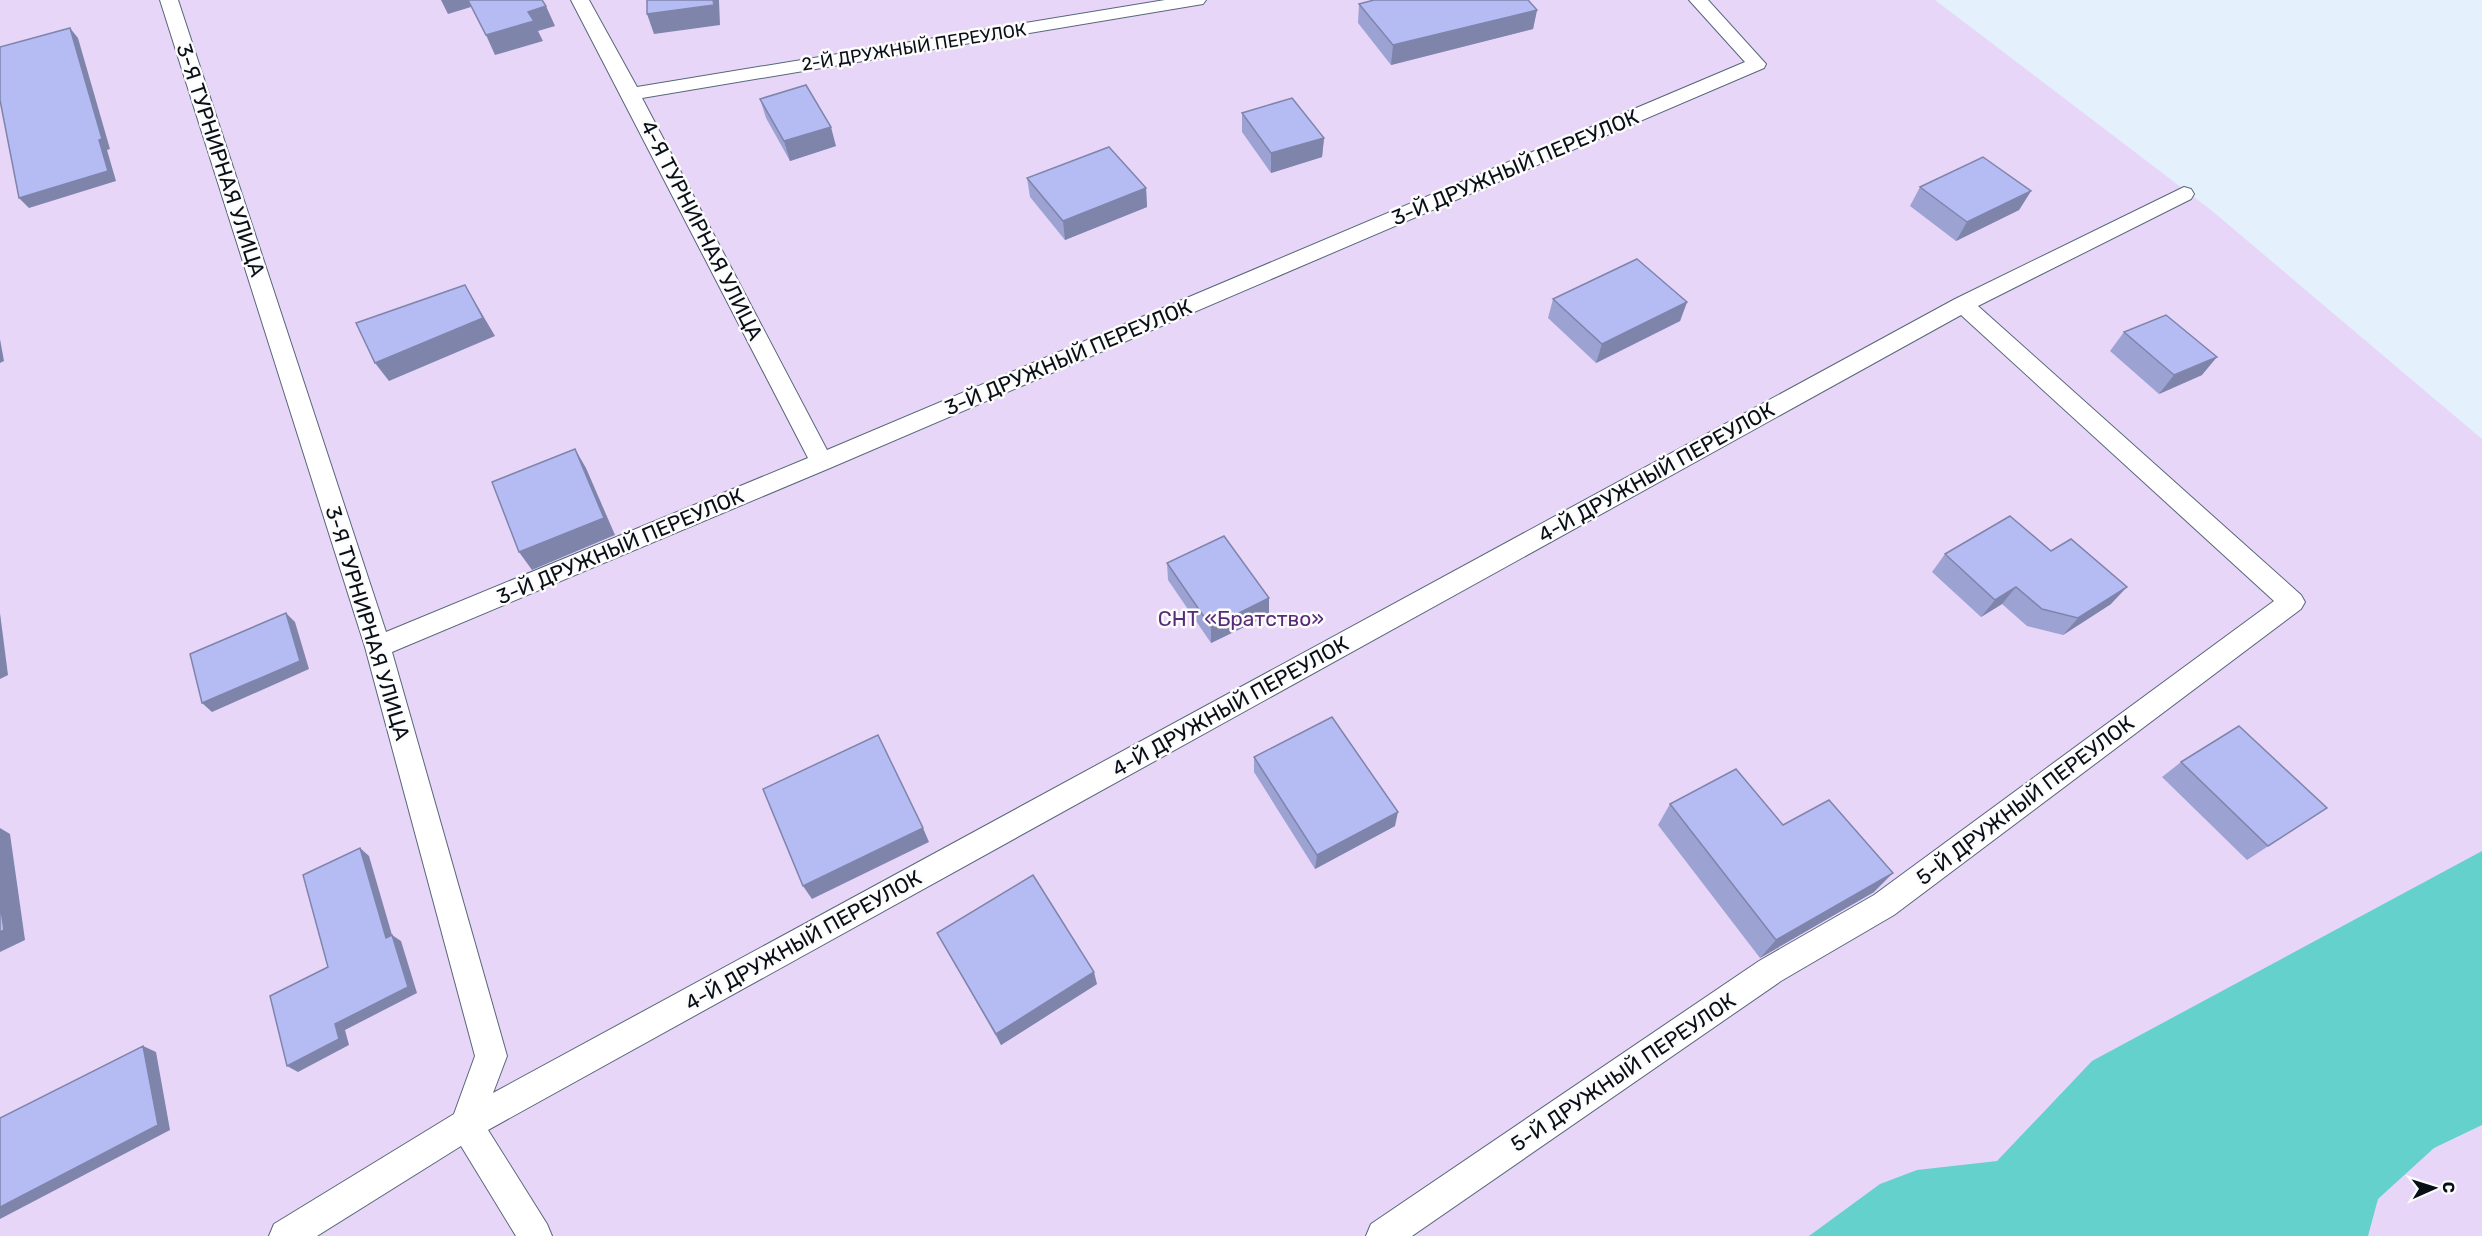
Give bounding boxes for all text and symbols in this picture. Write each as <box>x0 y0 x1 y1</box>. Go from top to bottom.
street label: 2-Й ДРУЖНЫЙ ПЕРЕУЛОК <box>800 18 1028 76</box>
street label: 3-Я ТУРНИРНАЯ УЛИЦА <box>171 40 271 280</box>
street label: 3-Й ДРУЖНЫЙ ПЕРЕУЛОК <box>1388 104 1642 230</box>
street label: 4-Я ТУРНИРНАЯ УЛИЦА <box>635 116 769 344</box>
street label: 3-Й ДРУЖНЫЙ ПЕРЕУЛОК <box>941 294 1195 420</box>
street label: 4-Й ДРУЖНЫЙ ПЕРЕУЛОК <box>1533 396 1779 548</box>
street label: 3-Й ДРУЖНЫЙ ПЕРЕУЛОК <box>493 483 747 609</box>
street label: 3-Я ТУРНИРНАЯ УЛИЦА <box>320 503 416 743</box>
park label: СНТ «Братство» <box>1158 606 1324 631</box>
street label: 4-Й ДРУЖНЫЙ ПЕРЕУЛОК <box>1107 630 1353 782</box>
street label: 5-Й ДРУЖНЫЙ ПЕРЕУЛОК <box>1911 710 2139 890</box>
street label: 4-Й ДРУЖНЫЙ ПЕРЕУЛОК <box>680 864 926 1016</box>
street label: 5-Й ДРУЖНЫЙ ПЕРЕУЛОК <box>1506 987 1740 1157</box>
north arrow <box>2404 1158 2464 1218</box>
text: С <box>2439 1181 2458 1193</box>

